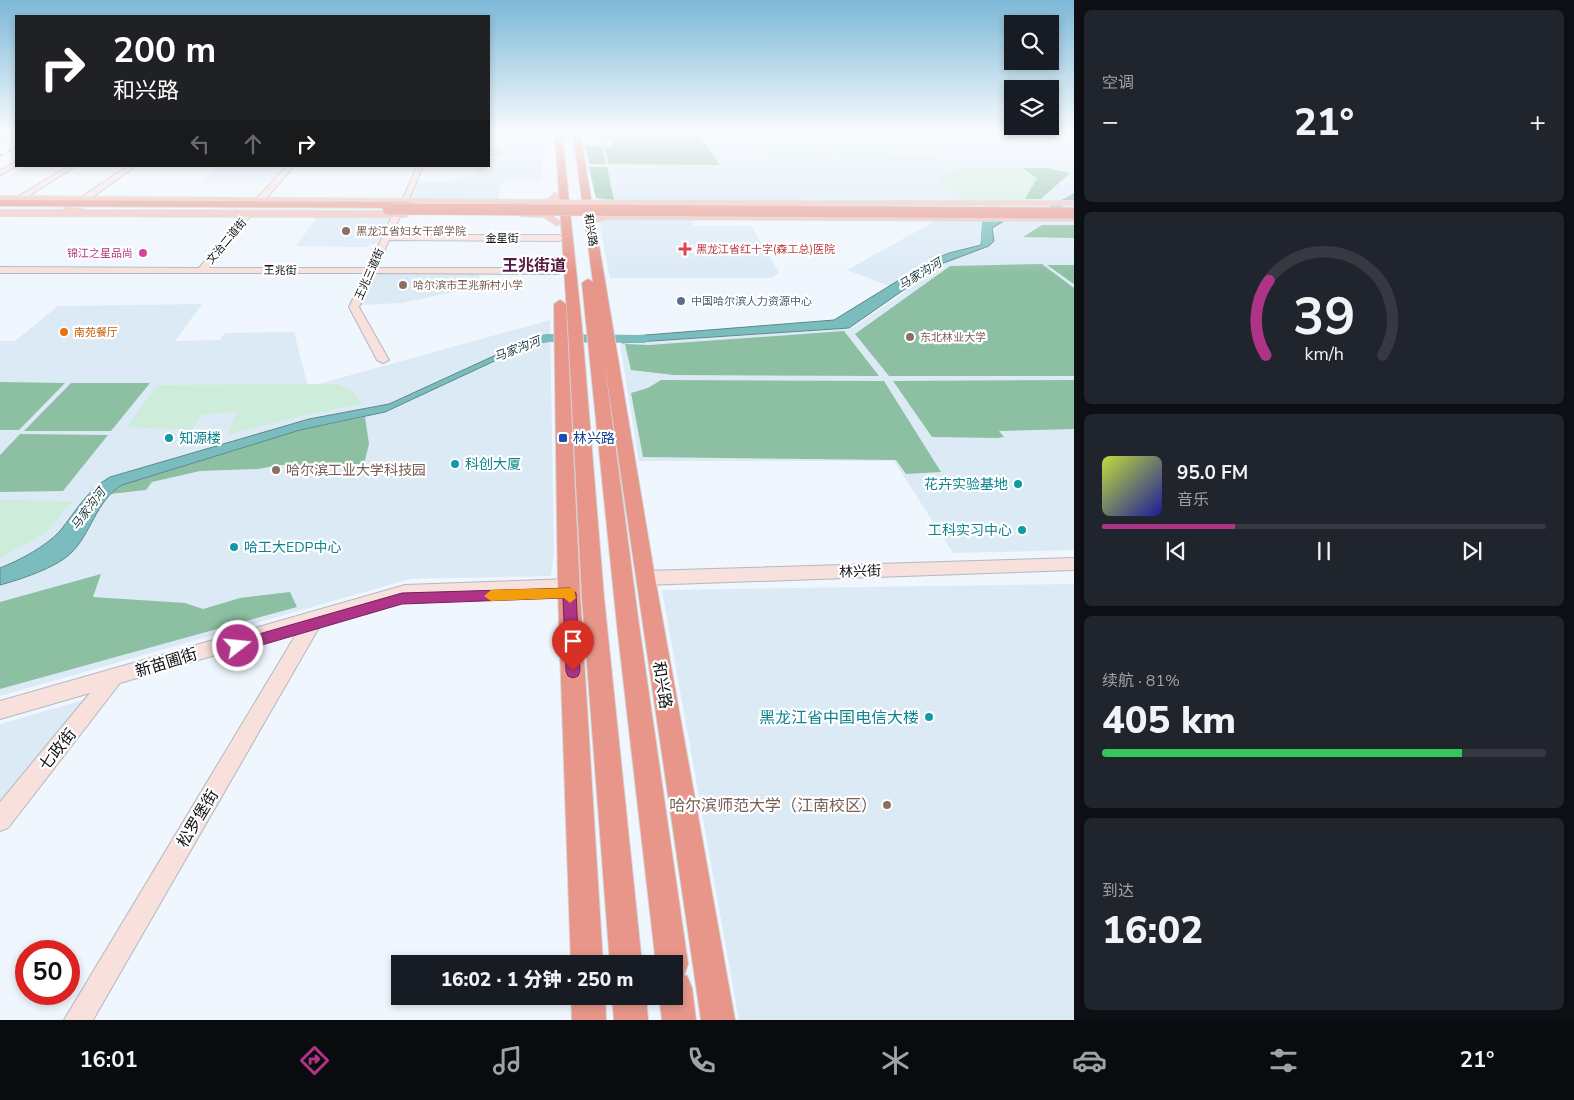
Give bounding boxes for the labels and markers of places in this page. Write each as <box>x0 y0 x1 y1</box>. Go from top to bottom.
place label: 黑龙江省妇女干部学院 <box>356 224 466 239</box>
marker: 黑龙江省妇女干部学院 <box>340 225 352 237</box>
marker: 黑龙江省红十字(森工总)医院 <box>678 242 692 256</box>
place label: 黑龙江省红十字(森工总)医院 <box>696 242 835 257</box>
place label: 锦江之星品尚 <box>67 246 133 261</box>
marker: 锦江之星品尚 <box>137 247 149 259</box>
place label: 哈尔滨市王兆新村小学 <box>413 278 523 293</box>
marker: 哈尔滨市王兆新村小学 <box>397 279 409 291</box>
place label: 中国哈尔滨人力资源中心 <box>691 294 812 309</box>
marker: 中国哈尔滨人力资源中心 <box>675 295 687 307</box>
place label: 南苑餐厅 <box>74 325 118 340</box>
marker: 南苑餐厅 <box>58 326 70 338</box>
place label: 东北林业大学 <box>920 330 986 345</box>
marker: 东北林业大学 <box>904 331 916 343</box>
place label: 知源楼 <box>179 429 221 448</box>
place label: 林兴路 <box>573 429 615 448</box>
marker: 知源楼 <box>163 432 175 444</box>
marker: 林兴路 <box>557 432 569 444</box>
place label: 科创大厦 <box>465 455 521 474</box>
marker: 科创大厦 <box>449 458 461 470</box>
place label: 哈尔滨工业大学科技园 <box>286 461 426 480</box>
marker: 哈尔滨工业大学科技园 <box>270 464 282 476</box>
place label: 花卉实验基地 <box>924 475 1008 494</box>
marker: 花卉实验基地 <box>1012 478 1024 490</box>
place label: 工科实习中心 <box>928 521 1012 540</box>
marker: 工科实习中心 <box>1016 524 1028 536</box>
place label: 哈工大EDP中心 <box>244 538 341 557</box>
marker: 哈工大EDP中心 <box>228 541 240 553</box>
pin <box>552 620 594 671</box>
place label: 黑龙江省中国电信大楼 <box>759 707 919 729</box>
marker: 黑龙江省中国电信大楼 <box>923 711 935 723</box>
place label: 哈尔滨师范大学（江南校区） <box>669 795 877 817</box>
marker: 哈尔滨师范大学（江南校区） <box>881 799 893 811</box>

